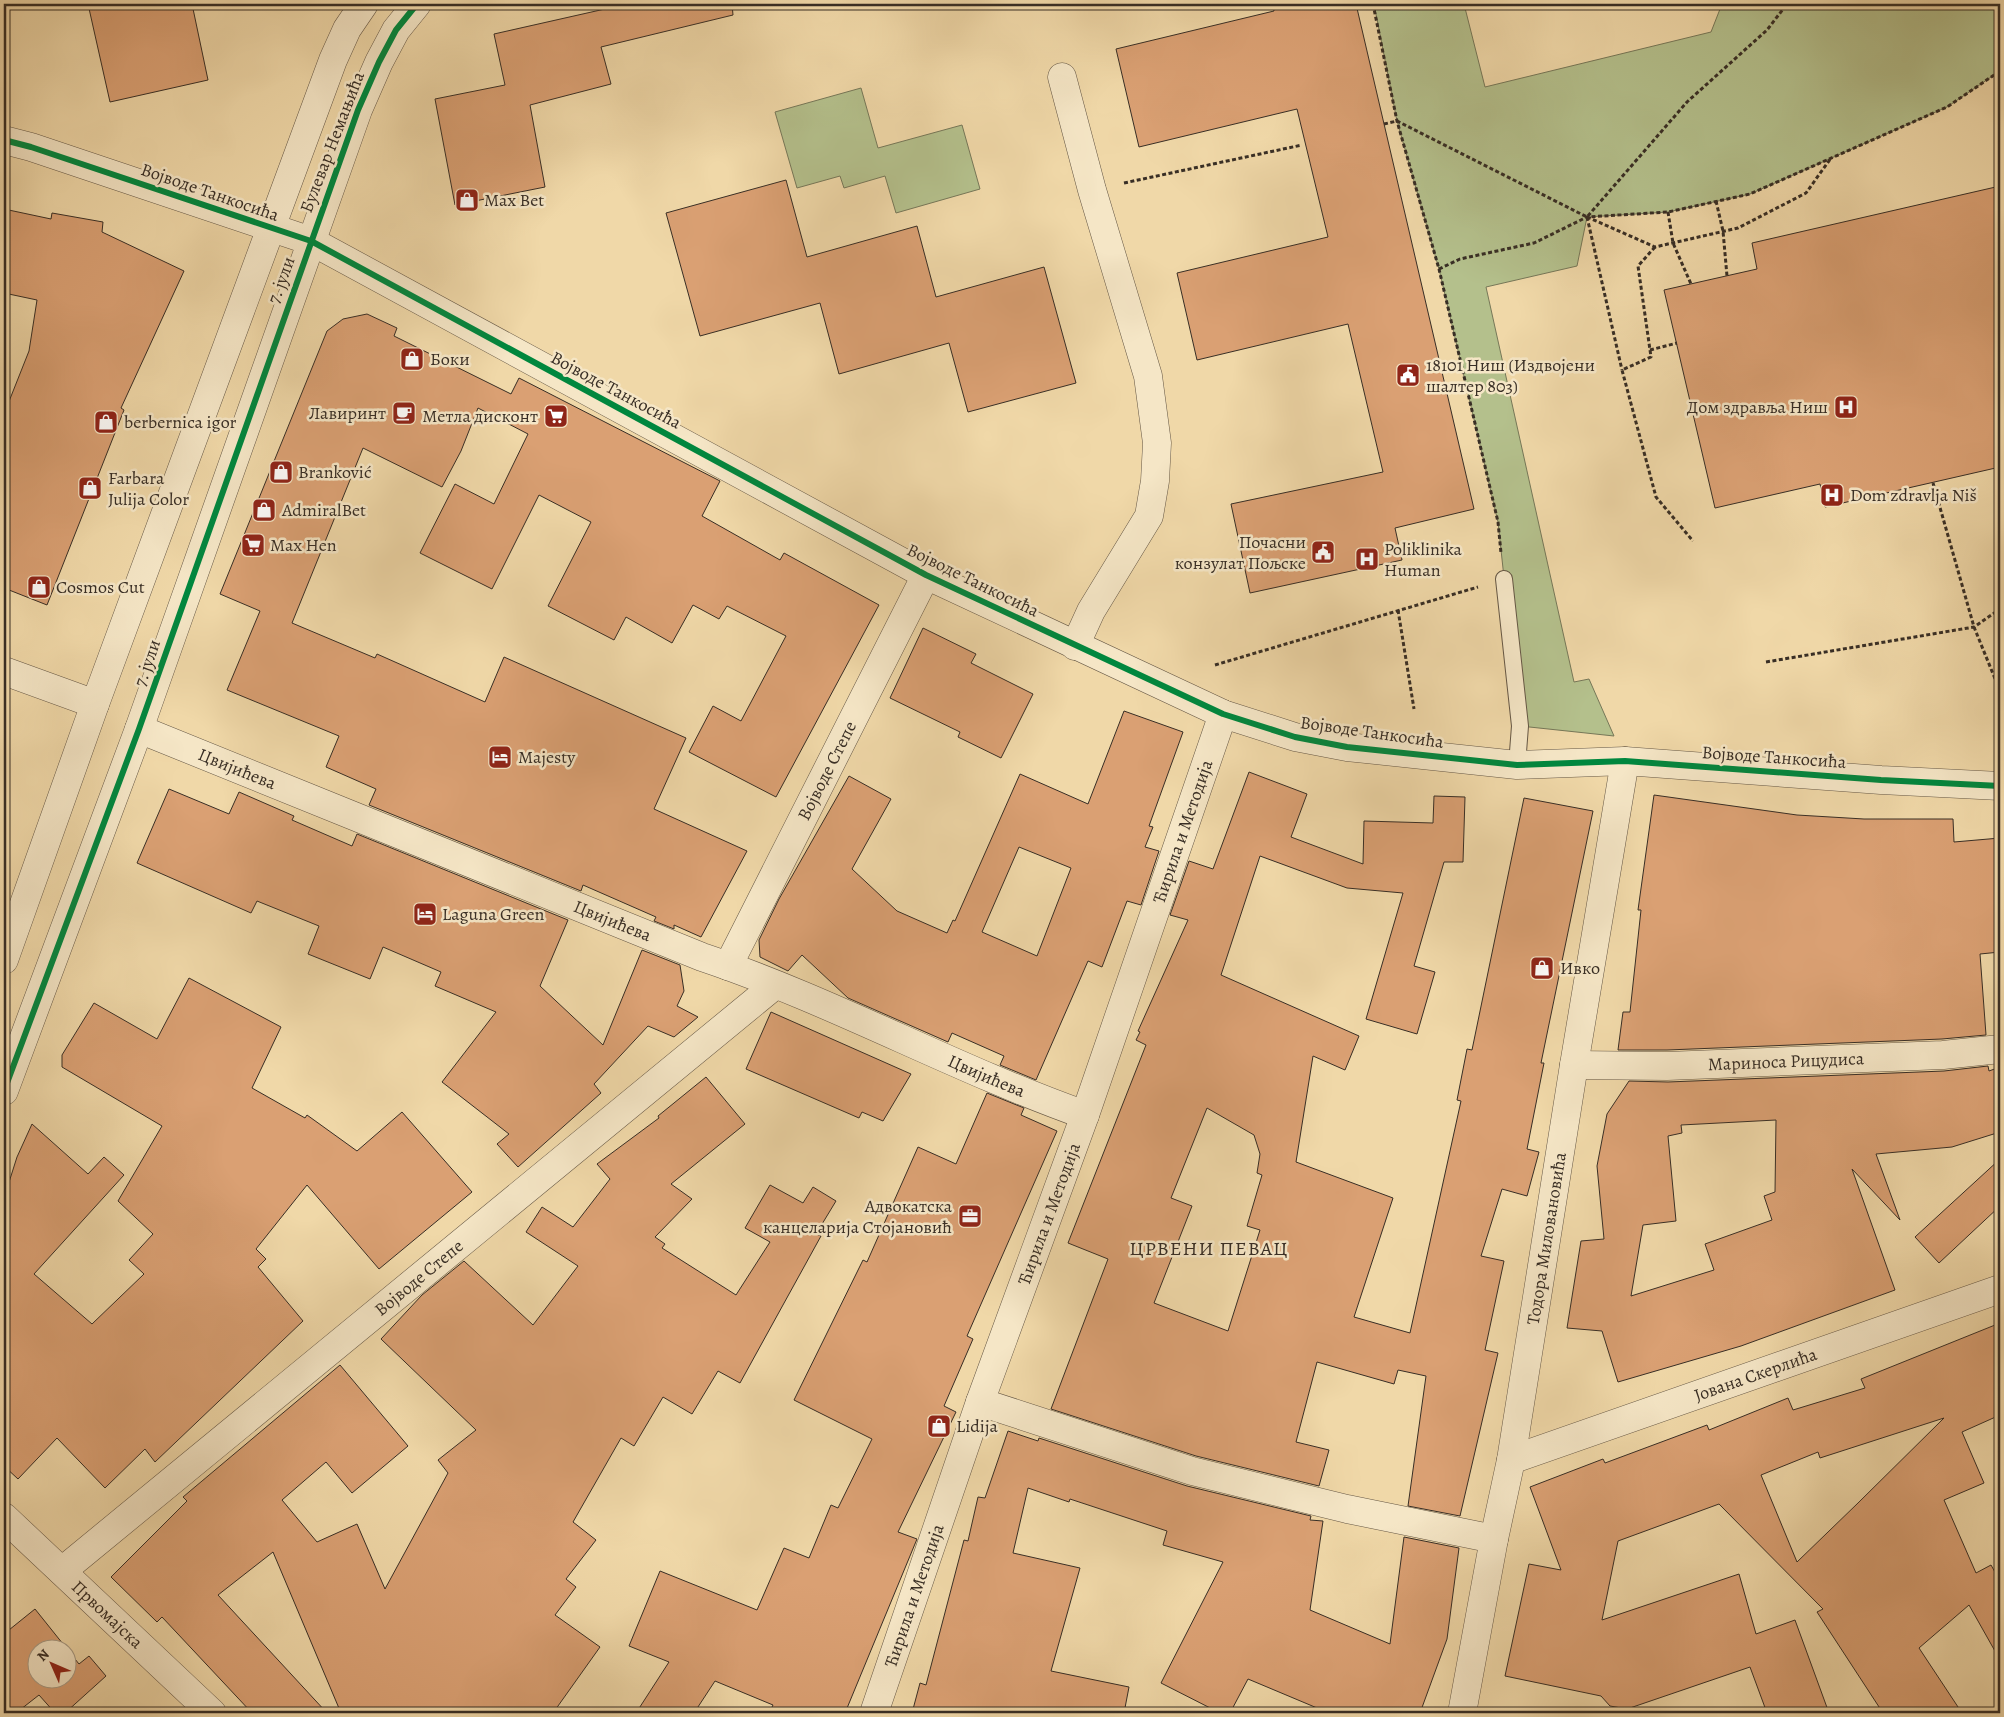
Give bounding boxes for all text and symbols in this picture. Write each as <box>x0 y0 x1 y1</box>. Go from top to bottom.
street label: Булевар Немањића <box>294 67 370 216</box>
street label: Војводе Танкосића <box>138 157 283 227</box>
shop icon: Max Bet <box>454 187 480 213</box>
place label: Max Bet <box>484 188 544 212</box>
street label: 7. јули <box>261 253 301 307</box>
street label: Војводе Танкосића <box>547 345 686 435</box>
shop icon: Боки <box>399 346 425 372</box>
place label: Боки <box>430 347 470 371</box>
place label: 18101 Ниш (Издвојени шалтер 803) <box>1426 353 1595 398</box>
public building icon: 18101 Ниш (Издвојени шалтер 803) <box>1395 362 1421 388</box>
hospital icon: Дом здравља Ниш <box>1833 394 1859 420</box>
place label: Дом здравља Ниш <box>1687 395 1828 419</box>
cafe icon: Лавиринт <box>391 400 417 426</box>
place label: Лавиринт <box>309 401 386 425</box>
supermarket icon: Метла дисконт <box>543 403 569 429</box>
place label: Метла дисконт <box>422 404 538 428</box>
shop icon: berbernica igor <box>93 409 119 435</box>
place label: berbernica igor <box>124 410 237 434</box>
shop icon: Branković <box>268 459 294 485</box>
place label: Branković <box>298 460 372 484</box>
place label: Farbara Julija Color <box>108 466 189 511</box>
shop icon: Farbara Julija Color <box>77 475 103 501</box>
hospital icon: Dom zdravlja Niš <box>1819 482 1845 508</box>
place label: Dom zdravlja Niš <box>1850 483 1977 507</box>
shop icon: AdmiralBet <box>251 497 277 523</box>
place label: AdmiralBet <box>281 498 366 522</box>
place label: Почасни конзулат Пољске <box>1175 530 1306 575</box>
supermarket icon: Max Hen <box>240 532 266 558</box>
place label: Max Hen <box>270 533 337 557</box>
place label: Poliklinika Human <box>1384 537 1462 582</box>
street label: Војводе Танкосића <box>903 538 1044 623</box>
public building icon: Почасни конзулат Пољске <box>1310 539 1336 565</box>
hospital icon: Poliklinika Human <box>1354 546 1380 572</box>
shop icon: Cosmos Cut <box>26 574 52 600</box>
place label: Cosmos Cut <box>56 575 145 599</box>
street label: 7. јули <box>128 636 166 690</box>
street label: Војводе Танкосића <box>1299 710 1446 754</box>
street label: Војводе Степе <box>792 717 862 824</box>
street label: Војводе Танкосића <box>1701 740 1848 774</box>
street label: Цвијићева <box>195 742 280 796</box>
hotel icon: Majesty <box>487 744 513 770</box>
place label: Majesty <box>518 745 576 769</box>
street label: Ћирила и Методија <box>1147 756 1219 906</box>
street label: Цвијићева <box>570 894 656 948</box>
hotel icon: Laguna Green <box>412 901 438 927</box>
place label: Laguna Green <box>442 902 545 926</box>
shop icon: Ивко <box>1529 955 1555 981</box>
place label: Ивко <box>1560 956 1600 980</box>
street label: Мариноса Рицудиса <box>1707 1046 1865 1076</box>
street label: Цвијићева <box>944 1049 1029 1103</box>
street label: Ћирила и Методија <box>1012 1139 1086 1288</box>
street label: Тодора Миловановића <box>1521 1150 1572 1327</box>
place label: Адвокатска канцеларија Стојановић <box>763 1194 953 1239</box>
office icon: Адвокатска канцеларија Стојановић <box>957 1203 983 1229</box>
street label: Војводе Степе <box>369 1234 468 1321</box>
district label: ЦРВЕНИ ПЕВАЦ <box>1130 1235 1288 1262</box>
street label: Јована Скерлића <box>1691 1342 1821 1407</box>
shop icon: Lidija <box>926 1413 952 1439</box>
place label: Lidija <box>956 1414 998 1438</box>
street label: Ћирила и Методија <box>878 1520 950 1671</box>
street label: Првомајска <box>66 1575 149 1654</box>
north arrow <box>28 1640 78 1690</box>
text: N <box>33 1645 53 1665</box>

